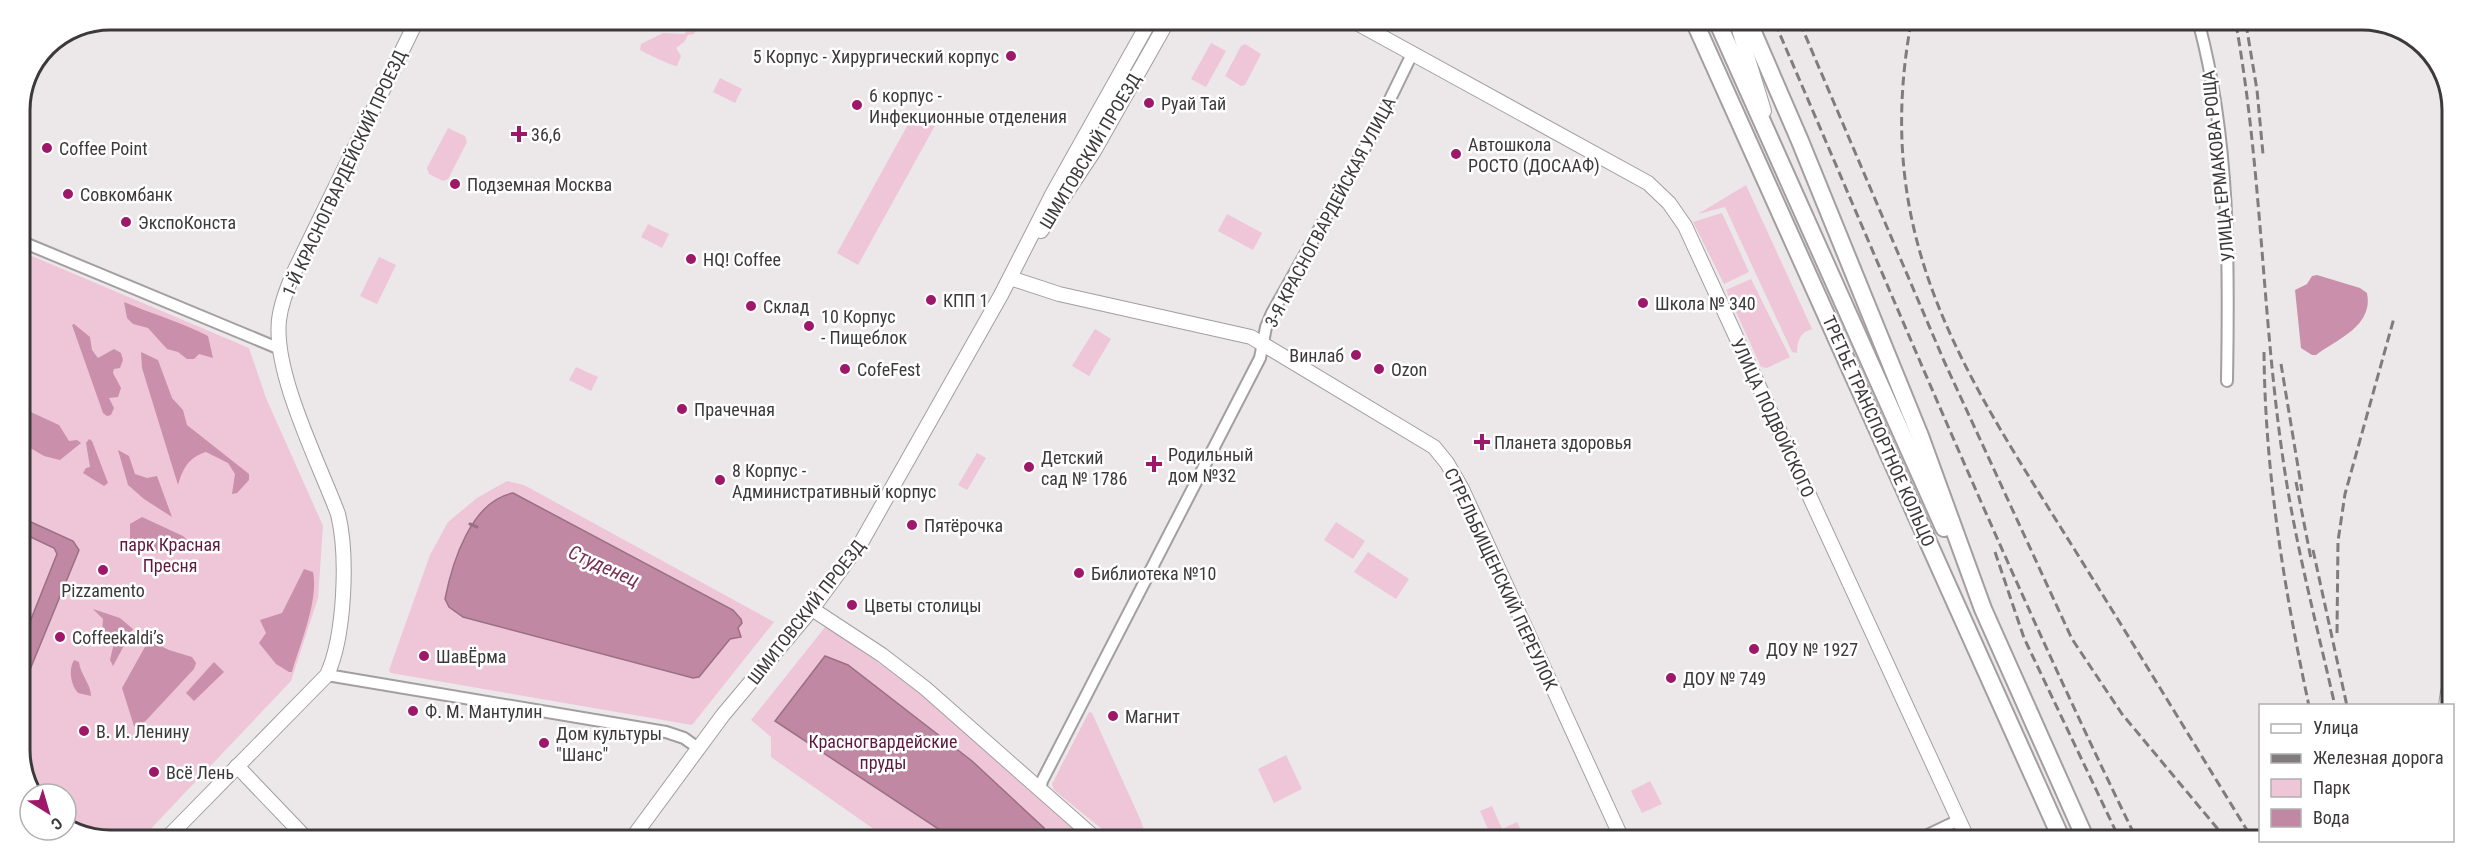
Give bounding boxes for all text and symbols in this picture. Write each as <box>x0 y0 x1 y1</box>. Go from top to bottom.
place label: 5 Корпус - Хирургический корпус <box>753 46 999 67</box>
street label: 1-Й КРАСНОГВАРДЕЙСКИЙ ПРОЕЗД <box>278 47 410 299</box>
marker: 5 Корпус - Хирургический корпус <box>1004 49 1018 63</box>
street label: ШМИТОВСКИЙ ПРОЕЗД <box>1035 69 1145 233</box>
street label: УЛИЦА ЕРМАКОВА РОЩА <box>2197 69 2238 263</box>
place label: 6 корпус - Инфекционные отделения <box>869 85 1067 127</box>
place label: Руай Тай <box>1161 93 1226 114</box>
street label: 3-Я КРАСНОГВАРДЕЙСКАЯ УЛИЦА <box>1260 93 1400 331</box>
marker: Руай Тай <box>1142 96 1156 110</box>
marker: 6 корпус - Инфекционные отделения <box>850 98 864 112</box>
place label: 36,6 <box>531 124 561 145</box>
marker: 36,6 <box>512 127 526 141</box>
place label: Автошкола РОСТО (ДОСААФ) <box>1468 134 1600 177</box>
place label: Coffee Point <box>59 138 148 159</box>
marker: Coffee Point <box>40 141 54 155</box>
marker: Автошкола РОСТО (ДОСААФ) <box>1449 147 1463 161</box>
place label: Подземная Москва <box>467 174 612 195</box>
marker: Подземная Москва <box>448 177 462 191</box>
place label: Совкомбанк <box>80 184 173 205</box>
marker: Совкомбанк <box>61 187 75 201</box>
place label: ЭкспоКонста <box>138 212 236 233</box>
marker: ЭкспоКонста <box>119 215 133 229</box>
place label: HQ! Coffee <box>703 249 781 270</box>
marker: HQ! Coffee <box>684 252 698 266</box>
place label: КПП 1 <box>943 290 988 311</box>
marker: КПП 1 <box>924 293 938 307</box>
place label: Школа № 340 <box>1655 293 1756 314</box>
place label: Склад <box>763 296 810 317</box>
marker: Школа № 340 <box>1636 296 1650 310</box>
marker: Склад <box>744 299 758 313</box>
place label: 10 Корпус - Пищеблок <box>821 306 907 348</box>
street label: ТРЕТЬЕ ТРАНСПОРТНОЕ КОЛЬЦО <box>1818 312 1940 550</box>
marker: 10 Корпус - Пищеблок <box>802 319 816 333</box>
street label: УЛИЦА ПОДВОЙСКОГО <box>1727 335 1819 501</box>
place label: Винлаб <box>1289 345 1344 366</box>
marker: Винлаб <box>1349 348 1363 362</box>
place label: CofeFest <box>857 359 921 380</box>
place label: Ozon <box>1391 359 1427 380</box>
marker: CofeFest <box>838 362 852 376</box>
marker: Ozon <box>1372 362 1386 376</box>
place label: Прачечная <box>694 399 775 420</box>
marker: Прачечная <box>675 402 689 416</box>
place label: Планета здоровья <box>1494 432 1632 453</box>
marker: Планета здоровья <box>1475 435 1489 449</box>
place label: Родильный дом №32 <box>1168 444 1253 486</box>
place label: Детский сад № 1786 <box>1041 447 1127 489</box>
marker: Родильный дом №32 <box>1145 455 1163 473</box>
place label: 8 Корпус - Административный корпус <box>732 460 936 502</box>
marker: Детский сад № 1786 <box>1022 460 1036 474</box>
street label: СТРЕЛЬБИЩЕНСКИЙ ПЕРЕУЛОК <box>1440 465 1562 693</box>
marker: 8 Корпус - Административный корпус <box>713 473 727 487</box>
place label: Пятёрочка <box>924 515 1003 536</box>
marker: Пятёрочка <box>905 518 919 532</box>
park label: парк Красная Пресня <box>119 534 221 576</box>
street label: ШМИТОВСКИЙ ПРОЕЗД <box>743 535 869 689</box>
water label: Студенец <box>565 540 643 592</box>
marker: Pizzamento <box>96 563 110 577</box>
place label: Библиотека №10 <box>1091 563 1217 584</box>
marker: Библиотека №10 <box>1072 566 1086 580</box>
place label: Pizzamento <box>61 580 145 601</box>
place label: Цветы столицы <box>864 595 981 616</box>
marker: Цветы столицы <box>845 598 859 612</box>
place label: Coffeekaldi’s <box>72 627 164 648</box>
marker: Coffeekaldi’s <box>53 630 67 644</box>
place label: ДОУ № 1927 <box>1766 639 1858 660</box>
marker: ДОУ № 1927 <box>1747 642 1761 656</box>
place label: ШавЁрма <box>436 646 506 667</box>
marker: ШавЁрма <box>417 649 431 663</box>
place label: ДОУ № 749 <box>1683 668 1766 689</box>
marker: ДОУ № 749 <box>1664 671 1678 685</box>
place label: Ф. М. Мантулин <box>425 701 542 722</box>
marker: Ф. М. Мантулин <box>406 704 420 718</box>
legend <box>2259 704 2454 842</box>
place label: Магнит <box>1125 706 1180 727</box>
marker: Магнит <box>1106 709 1120 723</box>
text: Улица <box>2313 717 2359 738</box>
place label: В. И. Ленину <box>96 721 190 742</box>
place label: Дом культуры "Шанс" <box>556 723 662 765</box>
marker: В. И. Ленину <box>77 724 91 738</box>
park label: Красногвардейские пруды <box>809 731 957 773</box>
marker: Дом культуры "Шанс" <box>537 736 551 750</box>
text: Железная дорога <box>2313 747 2444 768</box>
place label: Всё Лень <box>166 762 234 783</box>
marker: Всё Лень <box>147 765 161 779</box>
text: Парк <box>2313 777 2351 798</box>
north arrow <box>18 782 78 842</box>
text: Вода <box>2313 807 2350 828</box>
text: С <box>47 813 66 834</box>

